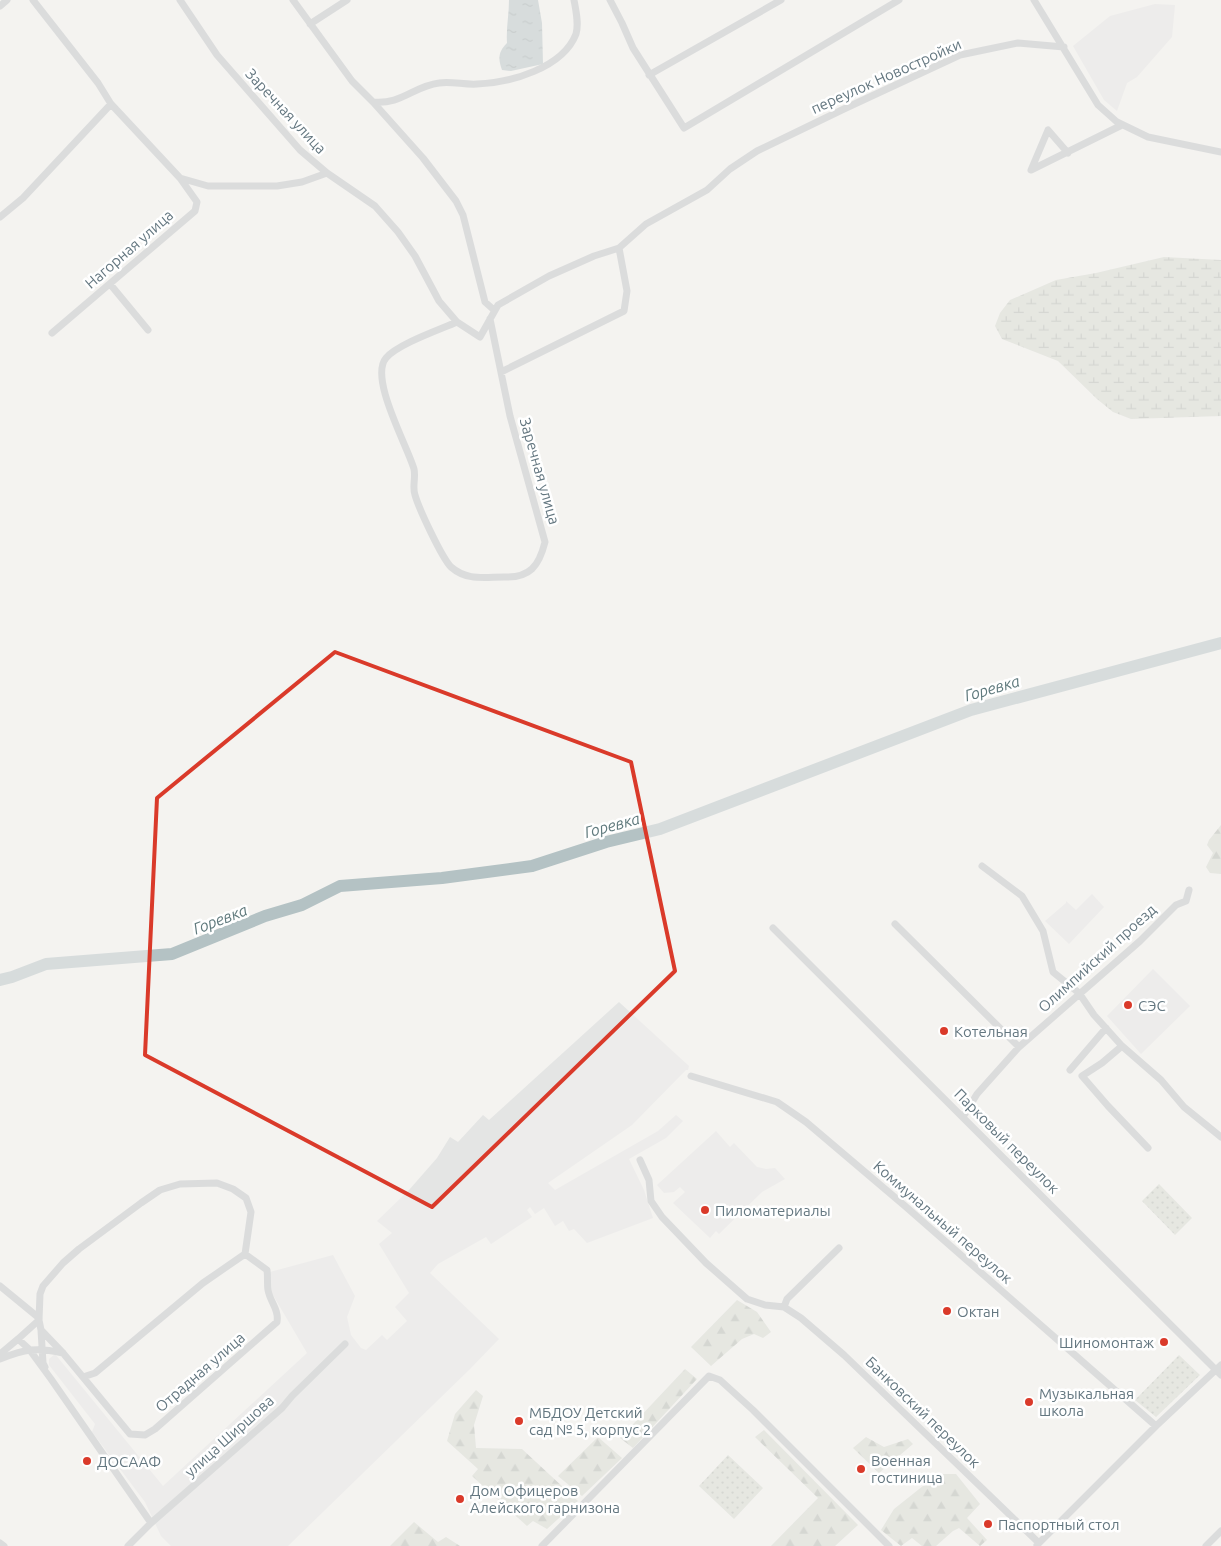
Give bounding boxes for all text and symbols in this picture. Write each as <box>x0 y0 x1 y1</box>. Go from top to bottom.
street label: переулок Новостройки <box>808 35 964 117</box>
street label: Заречная улица <box>242 65 330 157</box>
street label: Нагорная улица <box>82 206 176 292</box>
street label: Заречная улица <box>517 416 563 526</box>
water label: Горевка <box>962 671 1022 704</box>
water label: Горевка <box>582 809 642 841</box>
water label: Горевка <box>190 900 250 938</box>
street label: Олимпийский проезд <box>1035 900 1160 1015</box>
place label: СЭС <box>1138 997 1166 1014</box>
marker: СЭС <box>1122 999 1134 1011</box>
place label: Котельная <box>954 1023 1028 1040</box>
marker: Котельная <box>938 1025 950 1037</box>
street label: Парковый переулок <box>951 1085 1063 1197</box>
street label: Коммунальный переулок <box>870 1157 1016 1287</box>
place label: Пиломатериалы <box>715 1202 831 1219</box>
marker: Пиломатериалы <box>699 1204 711 1216</box>
place label: Октан <box>957 1303 1000 1320</box>
marker: Октан <box>941 1305 953 1317</box>
street label: Отрадная улица <box>152 1329 248 1415</box>
place label: Шиномонтаж <box>1059 1334 1154 1351</box>
marker: Шиномонтаж <box>1158 1336 1170 1348</box>
street label: Банковский переулок <box>862 1353 984 1471</box>
place label: Музыкальная школа <box>1039 1385 1134 1419</box>
street label: улица Ширшова <box>181 1392 277 1480</box>
marker: Музыкальная школа <box>1023 1396 1035 1408</box>
place label: МБДОУ Детский сад № 5, корпус 2 <box>529 1404 651 1438</box>
marker: МБДОУ Детский сад № 5, корпус 2 <box>513 1415 525 1427</box>
place label: Военная гостиница <box>871 1452 943 1486</box>
place label: ДОСААФ <box>97 1453 161 1470</box>
marker: ДОСААФ <box>81 1455 93 1467</box>
marker: Военная гостиница <box>855 1463 867 1475</box>
place label: Дом Офицеров Алейского гарнизона <box>470 1482 620 1516</box>
marker: Дом Офицеров Алейского гарнизона <box>454 1493 466 1505</box>
place label: Паспортный стол <box>998 1516 1119 1533</box>
marker: Паспортный стол <box>982 1518 994 1530</box>

